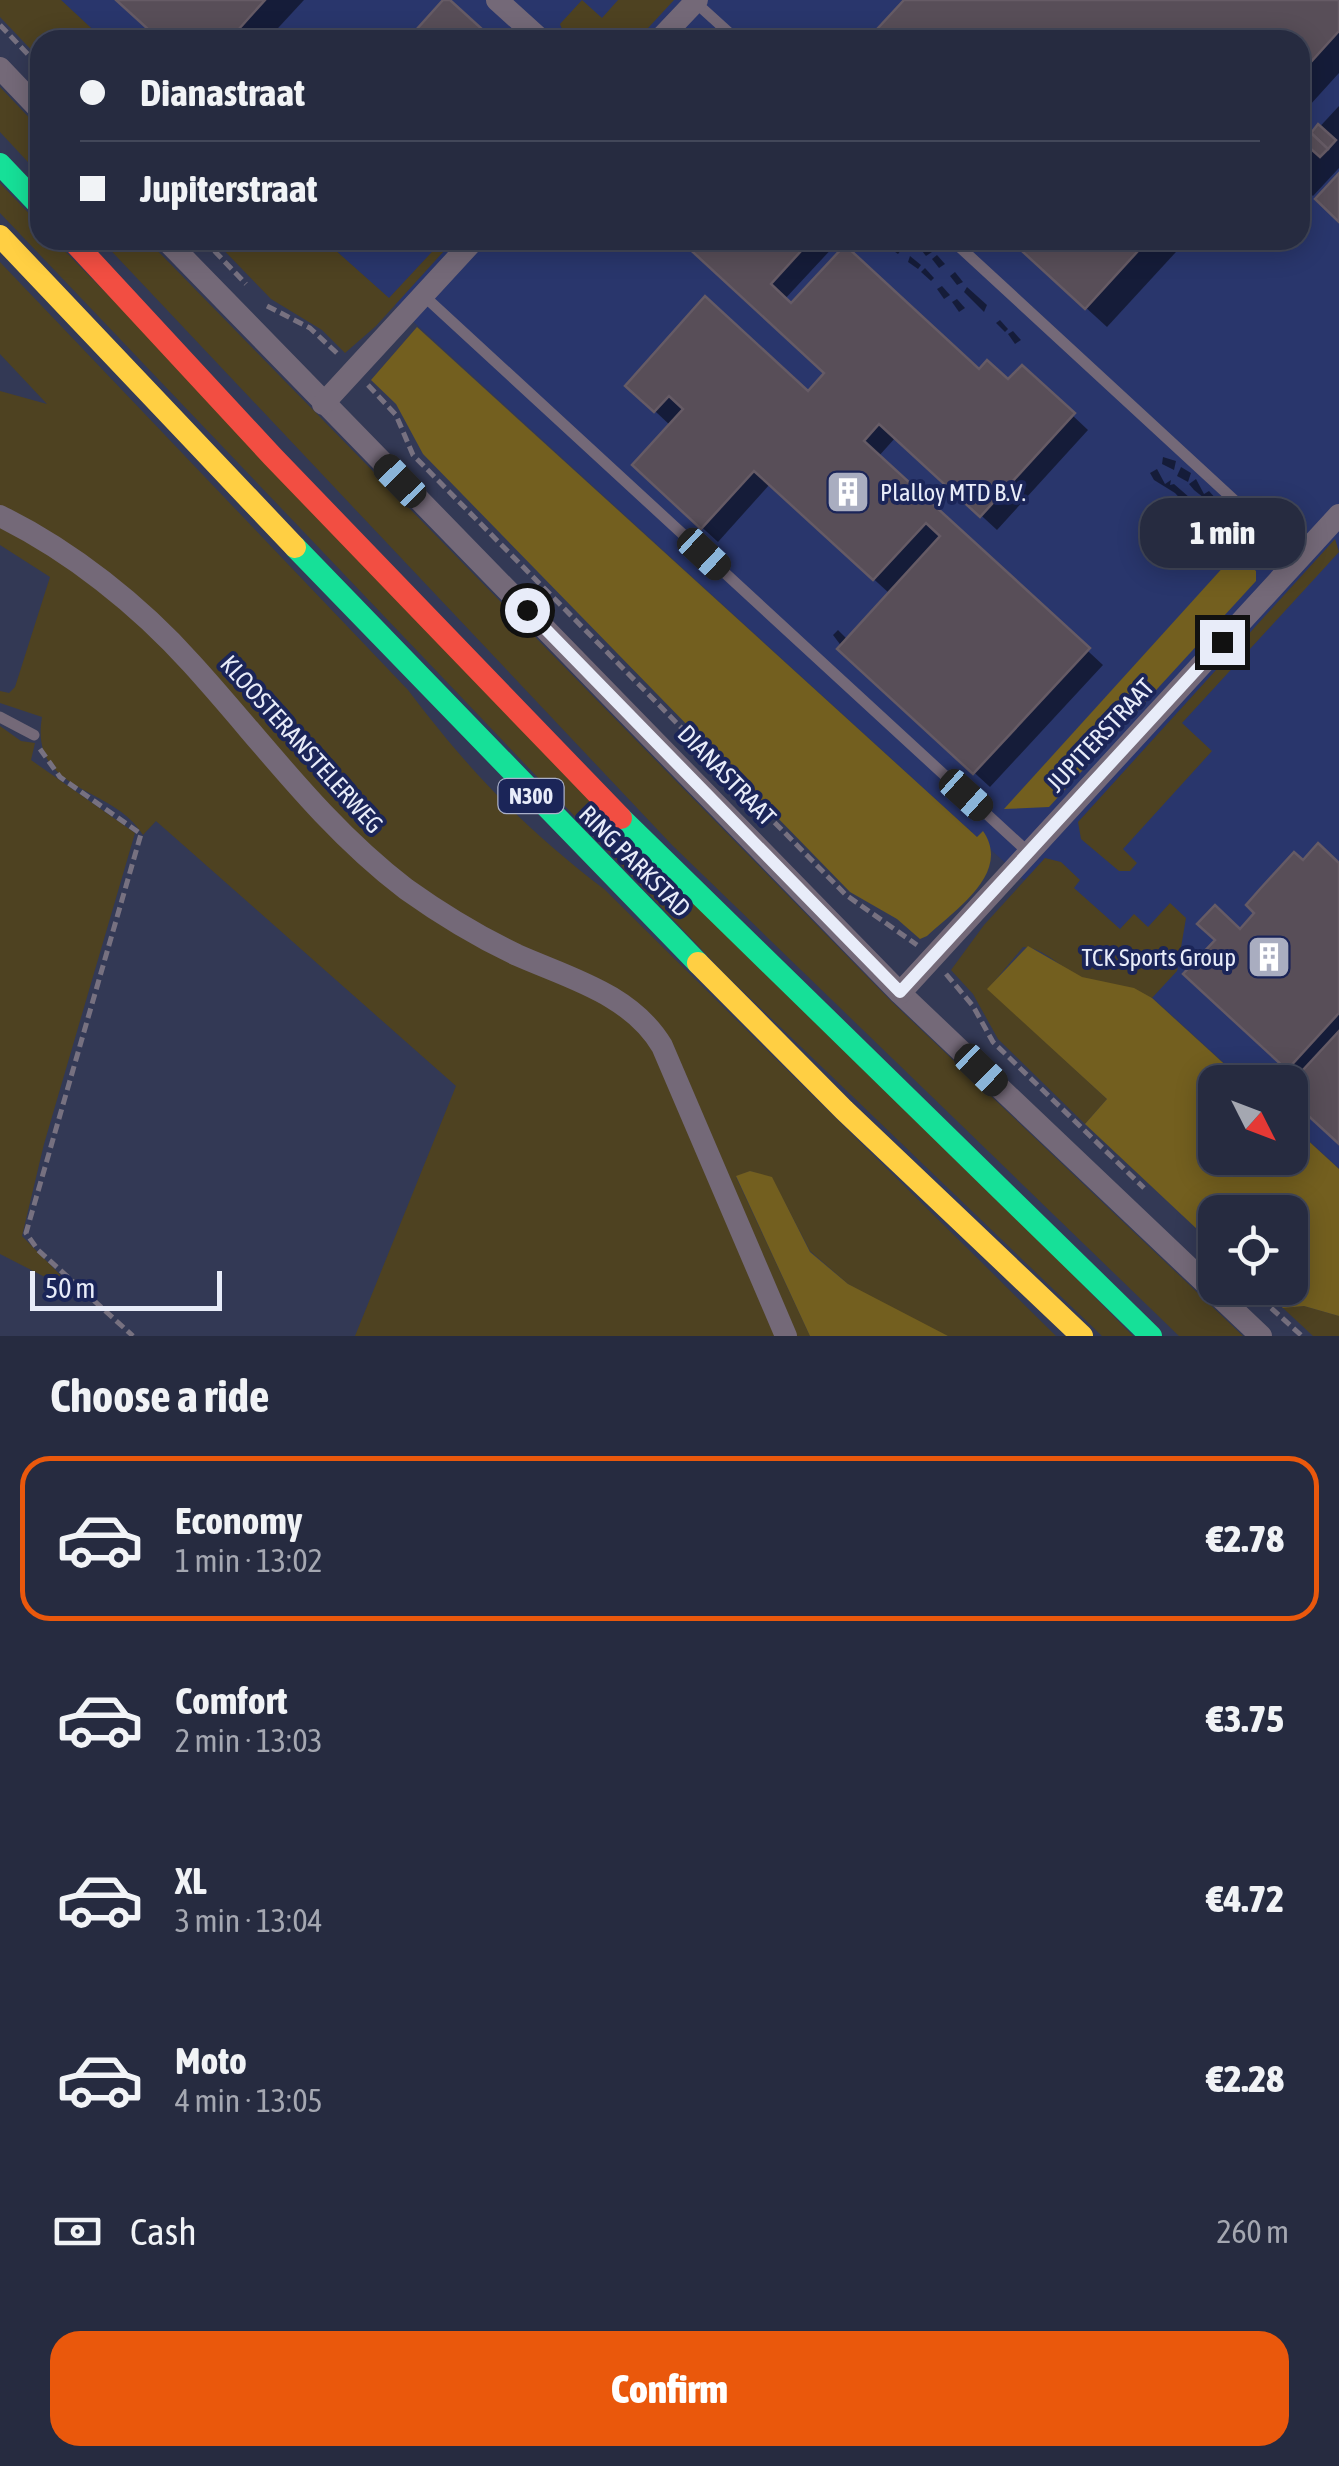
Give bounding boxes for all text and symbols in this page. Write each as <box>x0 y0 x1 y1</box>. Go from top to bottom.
text: Dianastraat <box>140 71 305 114</box>
text: Jupiterstraat <box>140 167 317 210</box>
car <box>368 449 432 513</box>
building icon: Plalloy MTD B.V. <box>825 469 871 515</box>
place label: Plalloy MTD B.V. <box>880 478 1026 506</box>
callout: 1 min <box>1140 497 1304 567</box>
text: 1 min <box>1190 514 1255 551</box>
car <box>672 523 736 585</box>
route start <box>505 588 550 633</box>
route end <box>1200 620 1245 665</box>
street label: KLOOSTERANSTELERWEG <box>215 650 389 838</box>
street label: JUPITERSTRAAT <box>1041 673 1159 797</box>
street label: DIANASTRAAT <box>672 719 782 831</box>
car <box>934 764 998 826</box>
road number: N300 <box>498 779 564 813</box>
street label: RING PARKSTAD <box>574 800 696 922</box>
building icon: TCK Sports Group <box>1246 934 1292 980</box>
place label: TCK Sports Group <box>1082 943 1236 971</box>
car <box>949 1038 1013 1102</box>
north arrow <box>1198 1065 1308 1175</box>
map controls <box>1198 1065 1308 1305</box>
button: locate <box>1198 1195 1308 1305</box>
scale bar <box>30 1266 222 1310</box>
text: 50 m <box>45 1272 95 1304</box>
text: Choose a ride <box>50 1370 269 1422</box>
icon: car <box>55 1494 145 1584</box>
text: Economy <box>175 1499 302 1542</box>
text: €2.78 <box>1207 1517 1284 1560</box>
text: 1 min · 13:02 <box>175 1542 322 1579</box>
icon: car <box>55 1674 145 1764</box>
text: Comfort <box>175 1679 287 1722</box>
text: €3.75 <box>1207 1697 1284 1740</box>
text: 2 min · 13:03 <box>175 1722 322 1759</box>
icon: car <box>55 1854 145 1944</box>
text: XL <box>175 1859 207 1902</box>
text: €4.72 <box>1207 1877 1284 1920</box>
text: 3 min · 13:04 <box>175 1902 322 1939</box>
icon: car <box>55 2034 145 2124</box>
text: Moto <box>175 2039 247 2082</box>
text: €2.28 <box>1207 2057 1284 2100</box>
text: 4 min · 13:05 <box>175 2082 322 2119</box>
icon: cash <box>50 2204 105 2259</box>
text: Cash <box>130 2210 197 2253</box>
text: 260 m <box>1216 2213 1289 2250</box>
button: Confirm <box>50 2331 1289 2446</box>

